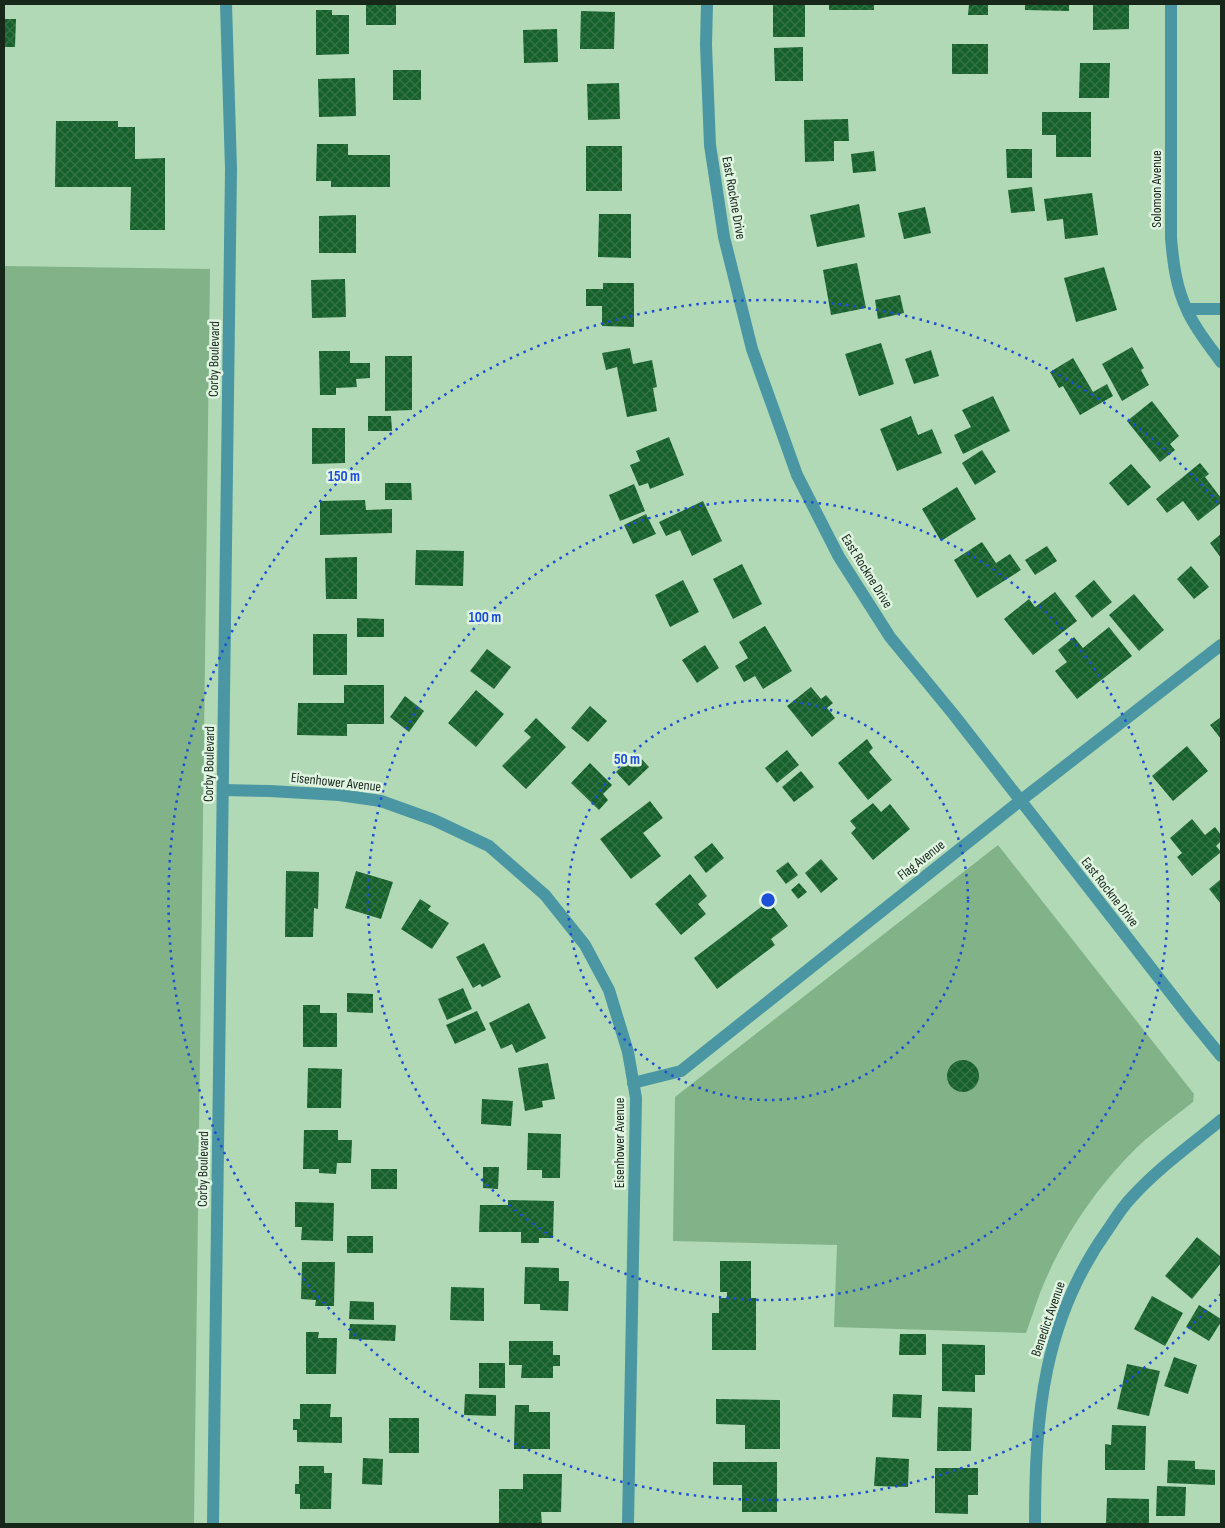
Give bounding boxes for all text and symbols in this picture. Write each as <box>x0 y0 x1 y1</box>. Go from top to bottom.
street label: Solomon Avenue <box>1148 150 1165 228</box>
street label: East Rockne Drive <box>718 155 750 241</box>
street label: Corby Boulevard <box>205 321 223 397</box>
text: 150 m <box>328 467 360 486</box>
street label: East Rockne Drive <box>838 531 896 611</box>
text: 100 m <box>469 608 501 627</box>
street label: Corby Boulevard <box>200 726 218 802</box>
text: 50 m <box>614 750 640 769</box>
street label: Eisenhower Avenue <box>290 769 382 795</box>
street label: Flag Avenue <box>894 836 948 884</box>
street label: East Rockne Drive <box>1077 854 1143 930</box>
centre of rings <box>759 891 777 909</box>
street label: Eisenhower Avenue <box>611 1098 628 1188</box>
street label: Corby Boulevard <box>194 1131 212 1207</box>
street label: Benedict Avenue <box>1027 1279 1069 1359</box>

